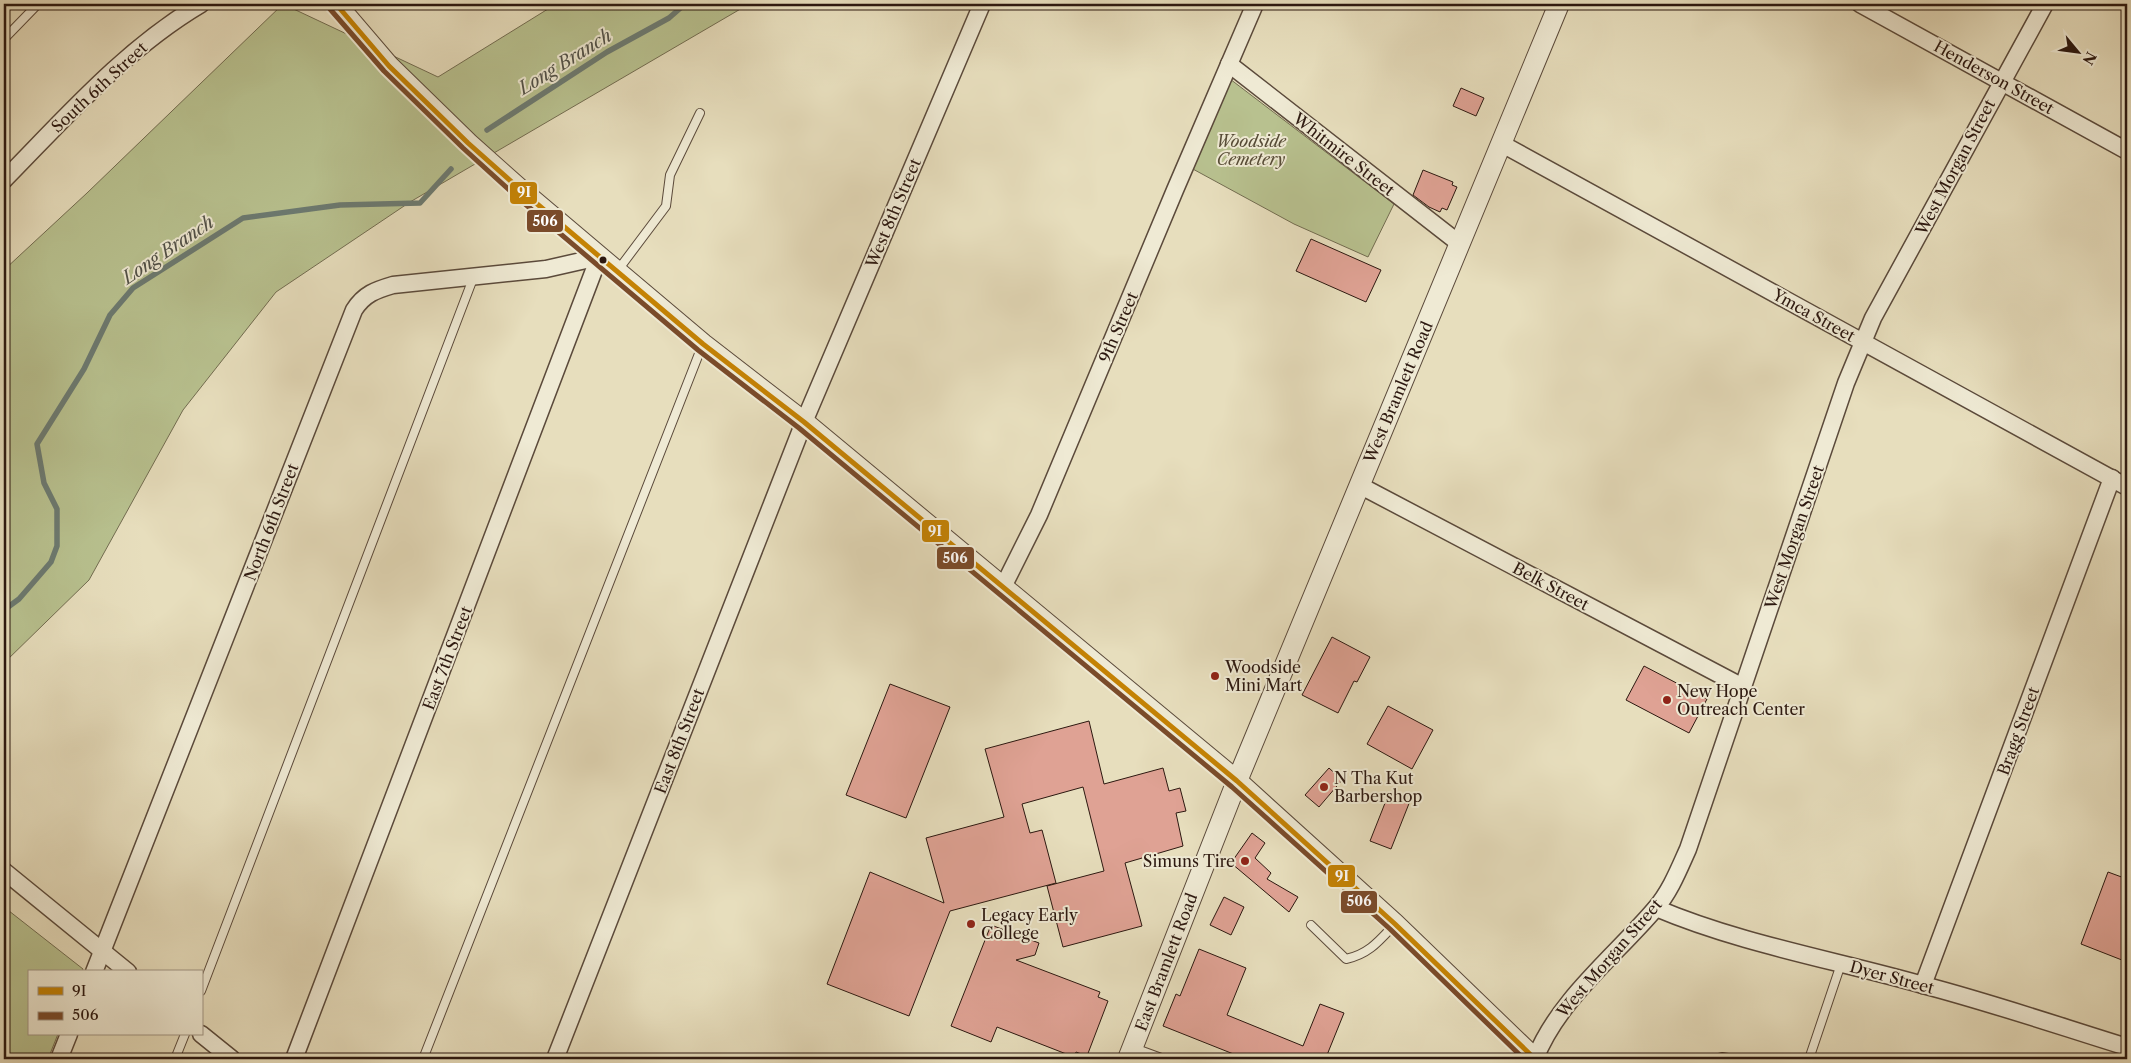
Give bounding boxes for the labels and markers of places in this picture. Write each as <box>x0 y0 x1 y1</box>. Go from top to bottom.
unlabelled marker <box>598 255 608 265</box>
place label: Woodside Mini Mart <box>1224 657 1302 695</box>
marker: Woodside Mini Mart <box>1209 670 1221 682</box>
place label: New Hope Outreach Center <box>1677 681 1805 719</box>
marker: New Hope Outreach Center <box>1661 694 1673 706</box>
place label: N Tha Kut Barbershop <box>1334 768 1422 806</box>
marker: N Tha Kut Barbershop <box>1318 781 1330 793</box>
place label: Simuns Tire <box>1143 851 1235 871</box>
marker: Simuns Tire <box>1239 855 1251 867</box>
place label: Legacy Early College <box>981 905 1079 943</box>
marker: Legacy Early College <box>965 918 977 930</box>

